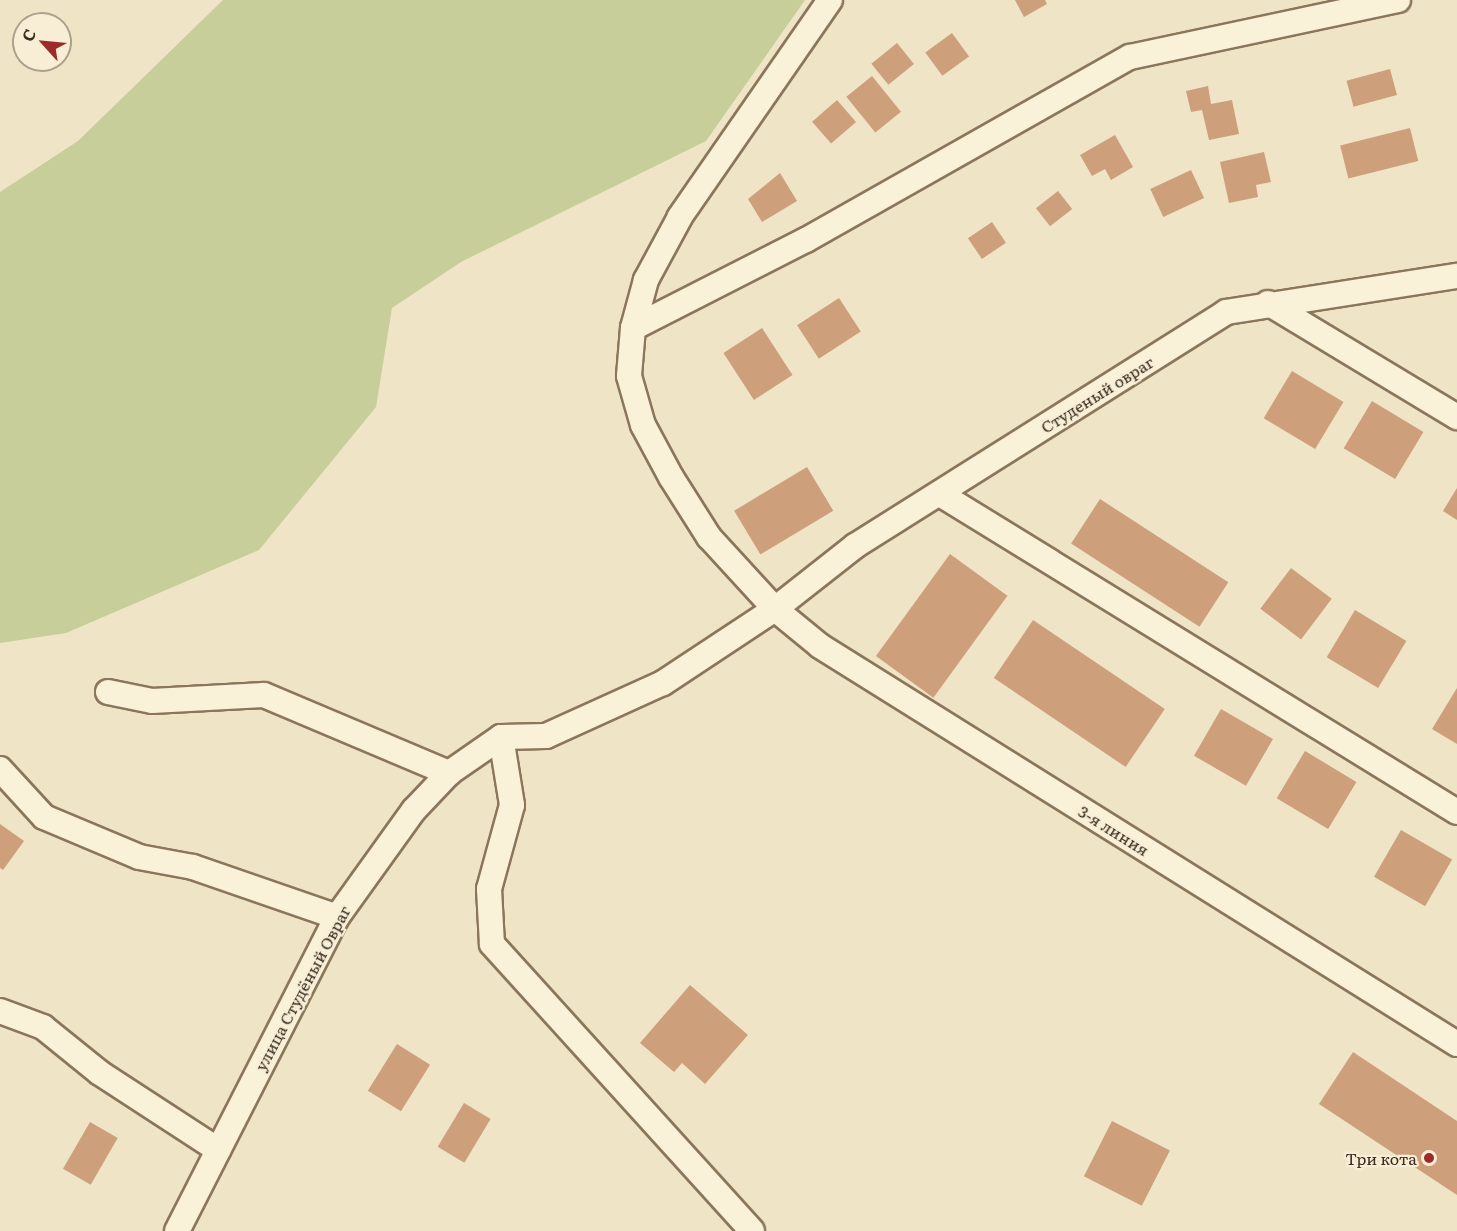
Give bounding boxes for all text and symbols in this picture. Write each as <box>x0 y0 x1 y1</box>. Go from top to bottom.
north arrow <box>12 12 72 72</box>
text: С <box>14 24 41 45</box>
street label: Студеный овраг <box>1037 352 1157 436</box>
street label: 3-я линия <box>1075 801 1153 859</box>
street label: улица Студёный Овраг <box>250 902 354 1074</box>
place label: Три кота <box>1345 1148 1417 1168</box>
marker: Три кота <box>1422 1151 1436 1165</box>

